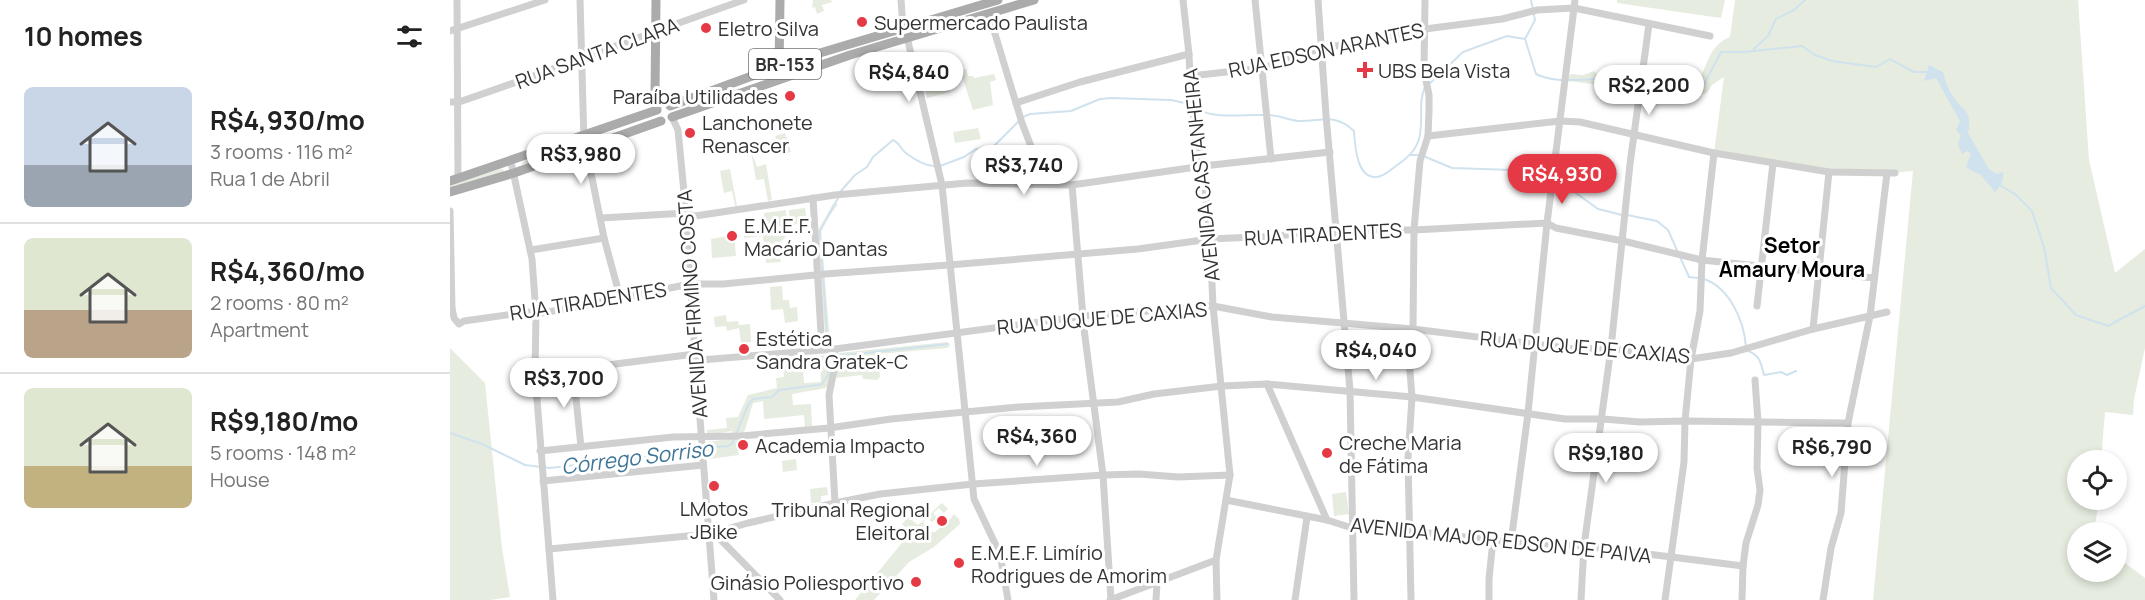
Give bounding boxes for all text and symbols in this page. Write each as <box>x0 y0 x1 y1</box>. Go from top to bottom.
place label: Supermercado Paulista <box>874 9 1088 36</box>
street label: RUA SANTA CLARA <box>512 11 683 95</box>
place label: Eletro Silva <box>718 15 819 42</box>
marker: Supermercado Paulista <box>855 15 869 29</box>
street label: RUA EDSON ARANTES <box>1226 16 1426 84</box>
text: 10 homes <box>24 18 143 54</box>
icon: filters <box>393 20 426 53</box>
marker: Eletro Silva <box>699 21 713 35</box>
road number: BR-153 <box>749 49 821 79</box>
pin: R$4,840 <box>854 52 964 103</box>
place label: UBS Bela Vista <box>1378 57 1510 84</box>
text: R$4,840 <box>868 58 950 85</box>
marker: UBS Bela Vista <box>1356 61 1374 79</box>
pin: R$2,200 <box>1594 65 1704 116</box>
street label: AVENIDA CASTANHEIRA <box>1176 67 1226 283</box>
text: R$2,200 <box>1608 71 1690 98</box>
place label: Paraíba Utilidades <box>613 83 778 110</box>
marker: Paraíba Utilidades <box>783 89 797 103</box>
text: R$4,930/mo <box>210 102 365 138</box>
place label: Lanchonete Renascer <box>702 109 813 159</box>
icon: home <box>72 111 144 183</box>
marker: Lanchonete Renascer <box>683 126 697 140</box>
pin: R$3,980 <box>526 134 636 185</box>
text: 3 rooms · 116 m² <box>210 138 353 165</box>
text: R$3,980 <box>540 140 622 167</box>
pin: R$3,740 <box>969 145 1079 196</box>
text: R$3,740 <box>985 151 1063 178</box>
pin: R$4,930 <box>1507 154 1617 205</box>
text: R$4,930 <box>1522 160 1602 187</box>
text: Rua 1 de Abril <box>210 165 330 192</box>
street label: AVENIDA FIRMINO COSTA <box>671 188 713 419</box>
place label: E.M.E.F. Macário Dantas <box>744 212 888 262</box>
street label: RUA TIRADENTES <box>1243 216 1403 252</box>
marker: E.M.E.F. Macário Dantas <box>725 229 739 243</box>
district label: Setor Amaury Moura <box>1719 231 1865 283</box>
text: R$4,360/mo <box>210 253 365 289</box>
icon: home <box>72 262 144 334</box>
street label: RUA TIRADENTES <box>508 275 668 327</box>
text: 2 rooms · 80 m² <box>210 289 349 316</box>
street label: RUA DUQUE DE CAXIAS <box>996 295 1208 341</box>
text: Apartment <box>210 316 309 343</box>
street label: RUA DUQUE DE CAXIAS <box>1479 324 1691 370</box>
place label: Estética Sandra Gratek-C <box>756 325 908 375</box>
pin: R$4,040 <box>1321 330 1431 381</box>
text: R$4,040 <box>1335 336 1417 363</box>
marker: Estética Sandra Gratek-C <box>737 342 751 356</box>
pin: R$3,700 <box>509 358 619 409</box>
text: R$3,700 <box>524 364 604 391</box>
text: R$9,180/mo <box>210 403 358 439</box>
icon: home <box>72 412 144 484</box>
pin: R$4,360 <box>982 416 1092 467</box>
text: R$4,360 <box>997 422 1077 449</box>
pin: R$6,790 <box>1777 427 1887 478</box>
place label: Creche Maria de Fátima <box>1339 429 1462 479</box>
place label: Academia Impacto <box>755 432 925 459</box>
pin: R$9,180 <box>1551 433 1661 484</box>
text: R$6,790 <box>1792 433 1872 460</box>
water label: Córrego Sorriso <box>560 434 716 480</box>
marker: Academia Impacto <box>736 438 750 452</box>
text: 5 rooms · 148 m² <box>210 439 356 466</box>
text: R$9,180 <box>1568 439 1644 466</box>
marker: Creche Maria de Fátima <box>1320 446 1334 460</box>
map controls <box>2067 450 2127 582</box>
button: locate <box>2067 450 2127 510</box>
text: House <box>210 466 270 493</box>
marker: LMotos JBike <box>707 479 721 493</box>
place label: LMotos JBike <box>680 495 748 545</box>
place label: Tribunal Regional Eleitoral <box>772 496 930 546</box>
street label: AVENIDA MAJOR EDSON DE PAIVA <box>1349 511 1653 569</box>
marker: Tribunal Regional Eleitoral <box>935 514 949 528</box>
button: layers <box>2067 522 2127 582</box>
place label: E.M.E.F. Limírio Rodrigues de Amorim <box>971 539 1167 589</box>
marker: E.M.E.F. Limírio Rodrigues de Amorim <box>952 556 966 570</box>
place label: Ginásio Poliesportivo <box>711 569 904 596</box>
marker: Ginásio Poliesportivo <box>909 575 923 589</box>

